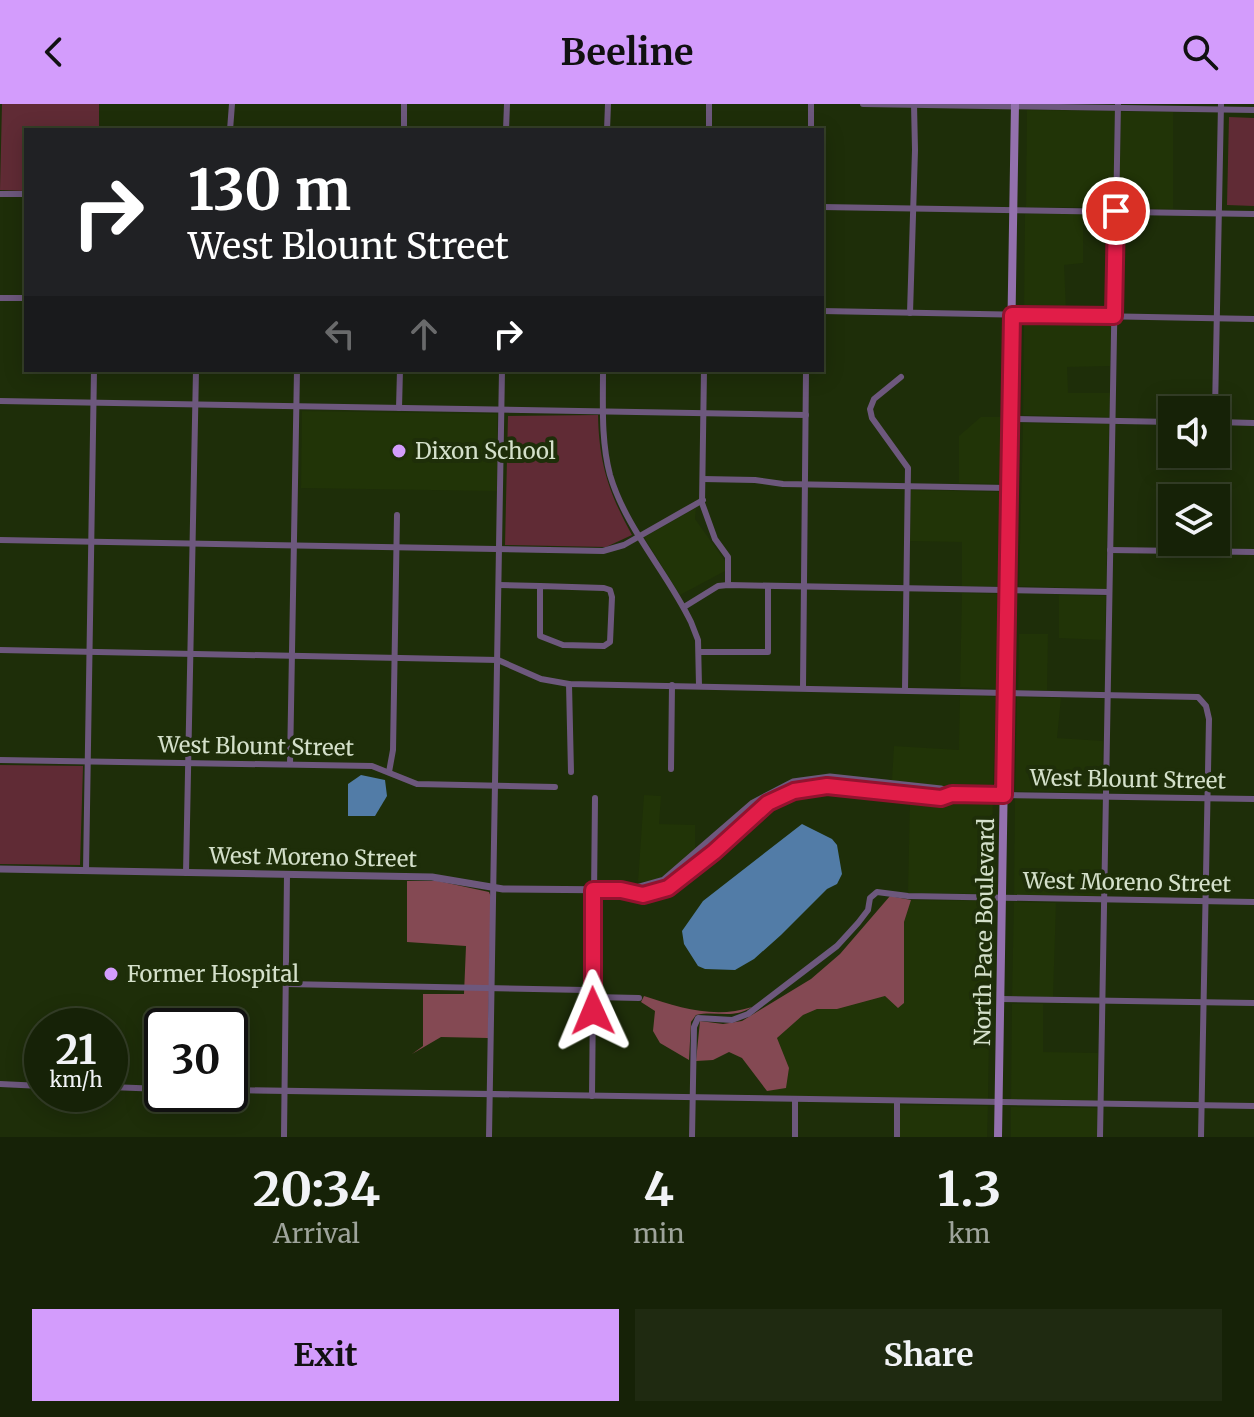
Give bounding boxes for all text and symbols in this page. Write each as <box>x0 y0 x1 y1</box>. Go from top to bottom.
icon: back <box>32 30 76 74</box>
text: Beeline <box>560 30 694 75</box>
icon: search <box>1178 30 1222 74</box>
text: 130 m <box>188 155 351 225</box>
icon: right <box>56 160 160 264</box>
pin <box>1082 177 1150 245</box>
icon: arrive <box>1094 189 1138 233</box>
text: West Blount Street <box>188 224 509 269</box>
icon: left <box>318 312 362 356</box>
icon: ahead <box>402 312 446 356</box>
icon: right <box>486 312 530 356</box>
map controls <box>1158 396 1230 556</box>
button: sound <box>1158 396 1230 468</box>
place label: Dixon School <box>415 437 556 465</box>
marker: Dixon School <box>390 442 408 460</box>
button: layers <box>1158 484 1230 556</box>
street label: West Blount Street <box>157 730 355 762</box>
street label: West Blount Street <box>1029 763 1227 795</box>
street label: North Pace Boulevard <box>968 818 1000 1046</box>
street label: West Moreno Street <box>208 841 418 873</box>
street label: West Moreno Street <box>1022 866 1232 898</box>
place label: Former Hospital <box>127 960 299 988</box>
marker: Former Hospital <box>102 965 120 983</box>
position arrow <box>551 969 635 1053</box>
speed limit sign: 30 <box>144 1008 248 1112</box>
text: 21 <box>56 1025 96 1075</box>
text: km/h <box>50 1067 102 1092</box>
text: 20:34 <box>253 1159 380 1219</box>
text: 4 <box>644 1159 674 1219</box>
text: 1.3 <box>937 1159 1001 1219</box>
text: Arrival <box>273 1217 360 1250</box>
text: min <box>633 1217 684 1250</box>
text: km <box>948 1217 990 1250</box>
button: Exit <box>32 1309 619 1401</box>
button: Share <box>635 1309 1222 1401</box>

